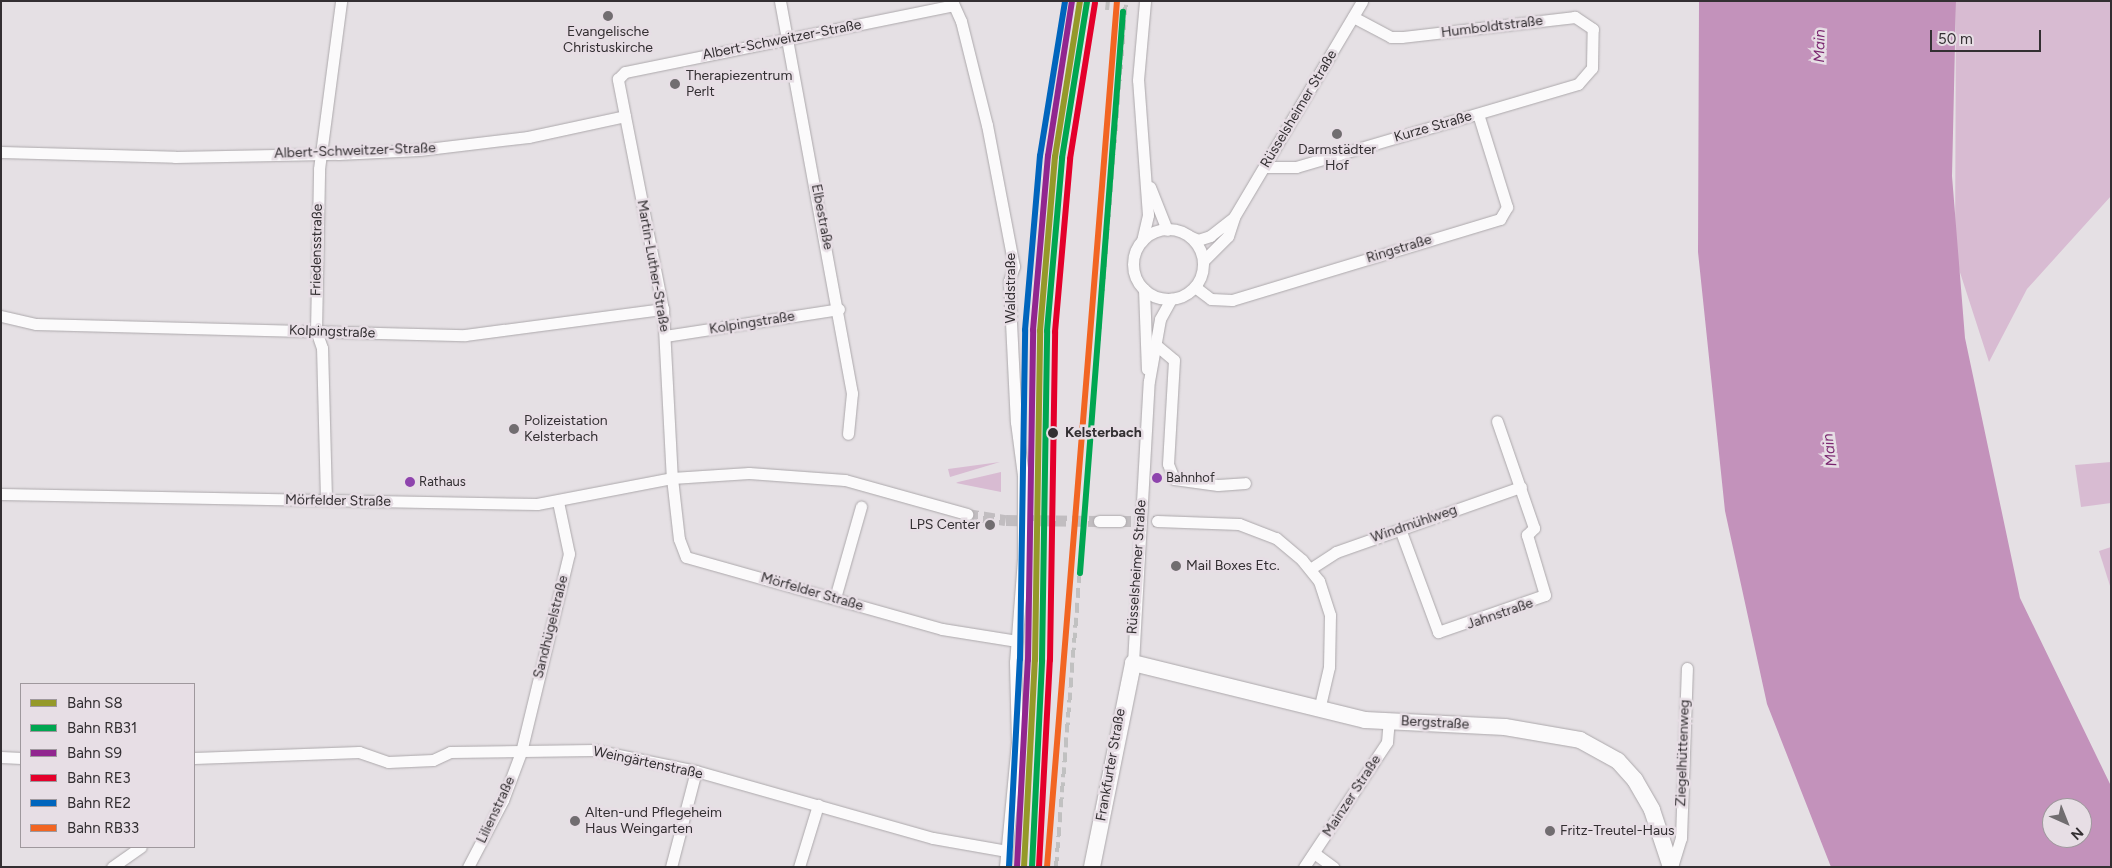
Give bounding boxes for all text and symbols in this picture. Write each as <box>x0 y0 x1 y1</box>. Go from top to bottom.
marker: Evangelische Christuskirche <box>602 10 614 22</box>
street label: Humboldtstraße <box>1440 12 1544 42</box>
street label: Albert-Schweitzer-Straße <box>701 16 863 64</box>
scale bar <box>1932 20 2043 52</box>
place label: Evangelische Christuskirche <box>563 24 653 56</box>
water label: Main <box>1811 29 1829 63</box>
text: 50 m <box>1938 30 1973 48</box>
street label: Rüsselsheimer Straße <box>1257 47 1341 171</box>
place label: Therapiezentrum Perlt <box>686 68 792 100</box>
marker: Therapiezentrum Perlt <box>668 77 682 91</box>
street label: Kurze Straße <box>1392 108 1474 146</box>
marker: Darmstädter Hof <box>1331 128 1343 140</box>
street label: Albert-Schweitzer-Straße <box>274 140 436 162</box>
place label: Darmstädter Hof <box>1298 142 1376 174</box>
street label: Elbestraße <box>807 183 837 251</box>
street label: Martin-Luther-Straße <box>633 199 673 333</box>
street label: Friedensstraße <box>308 204 326 296</box>
street label: Ringstraße <box>1364 231 1434 267</box>
street label: Waldstraße <box>1003 253 1019 323</box>
street label: Kolpingstraße <box>708 308 796 338</box>
street label: Kolpingstraße <box>289 322 375 342</box>
place label: Polizeistation Kelsterbach <box>524 413 608 446</box>
marker: Polizeistation Kelsterbach <box>508 423 520 435</box>
marker: Kelsterbach <box>1045 425 1061 441</box>
place label: Kelsterbach <box>1065 425 1142 441</box>
water label: Main <box>1819 432 1841 468</box>
place label: Bahnhof <box>1166 470 1215 486</box>
marker: Bahnhof <box>1152 473 1162 483</box>
place label: Rathaus <box>419 474 466 490</box>
marker: Rathaus <box>405 477 415 487</box>
street label: Mörfelder Straße <box>285 492 391 510</box>
street label: Rüsselsheimer Straße <box>1124 499 1150 635</box>
street label: Windmühlweg <box>1369 501 1459 547</box>
place label: LPS Center <box>909 517 980 533</box>
marker: LPS Center <box>984 519 996 531</box>
place label: Mail Boxes Etc. <box>1186 558 1280 574</box>
marker: Mail Boxes Etc. <box>1170 560 1182 572</box>
street label: Mörfelder Straße <box>759 569 865 615</box>
street label: Sandhügelstraße <box>530 574 572 680</box>
street label: Jahnstraße <box>1465 595 1535 633</box>
legend <box>20 683 195 848</box>
text: Bahn S8 <box>67 694 123 712</box>
street label: Ziegelhüttenweg <box>1673 699 1693 807</box>
street label: Frankfurter Straße <box>1093 707 1129 823</box>
street label: Bergstraße <box>1400 713 1470 733</box>
text: Bahn RB31 <box>67 719 137 737</box>
street label: Weingärtenstraße <box>592 743 704 783</box>
text: Bahn S9 <box>67 744 122 762</box>
street label: Mainzer Straße <box>1319 752 1385 840</box>
text: Bahn RE3 <box>67 769 131 787</box>
street label: Lilienstraße <box>473 774 519 846</box>
text: Bahn RE2 <box>67 794 131 812</box>
north arrow <box>2042 798 2092 848</box>
place label: Alten-und Pflegeheim Haus Weingarten <box>585 805 722 838</box>
marker: Alten-und Pflegeheim Haus Weingarten <box>569 815 581 827</box>
text: Bahn RB33 <box>67 819 139 837</box>
place label: Fritz-Treutel-Haus <box>1560 823 1675 839</box>
text: N <box>2067 824 2087 843</box>
marker: Fritz-Treutel-Haus <box>1544 825 1556 837</box>

